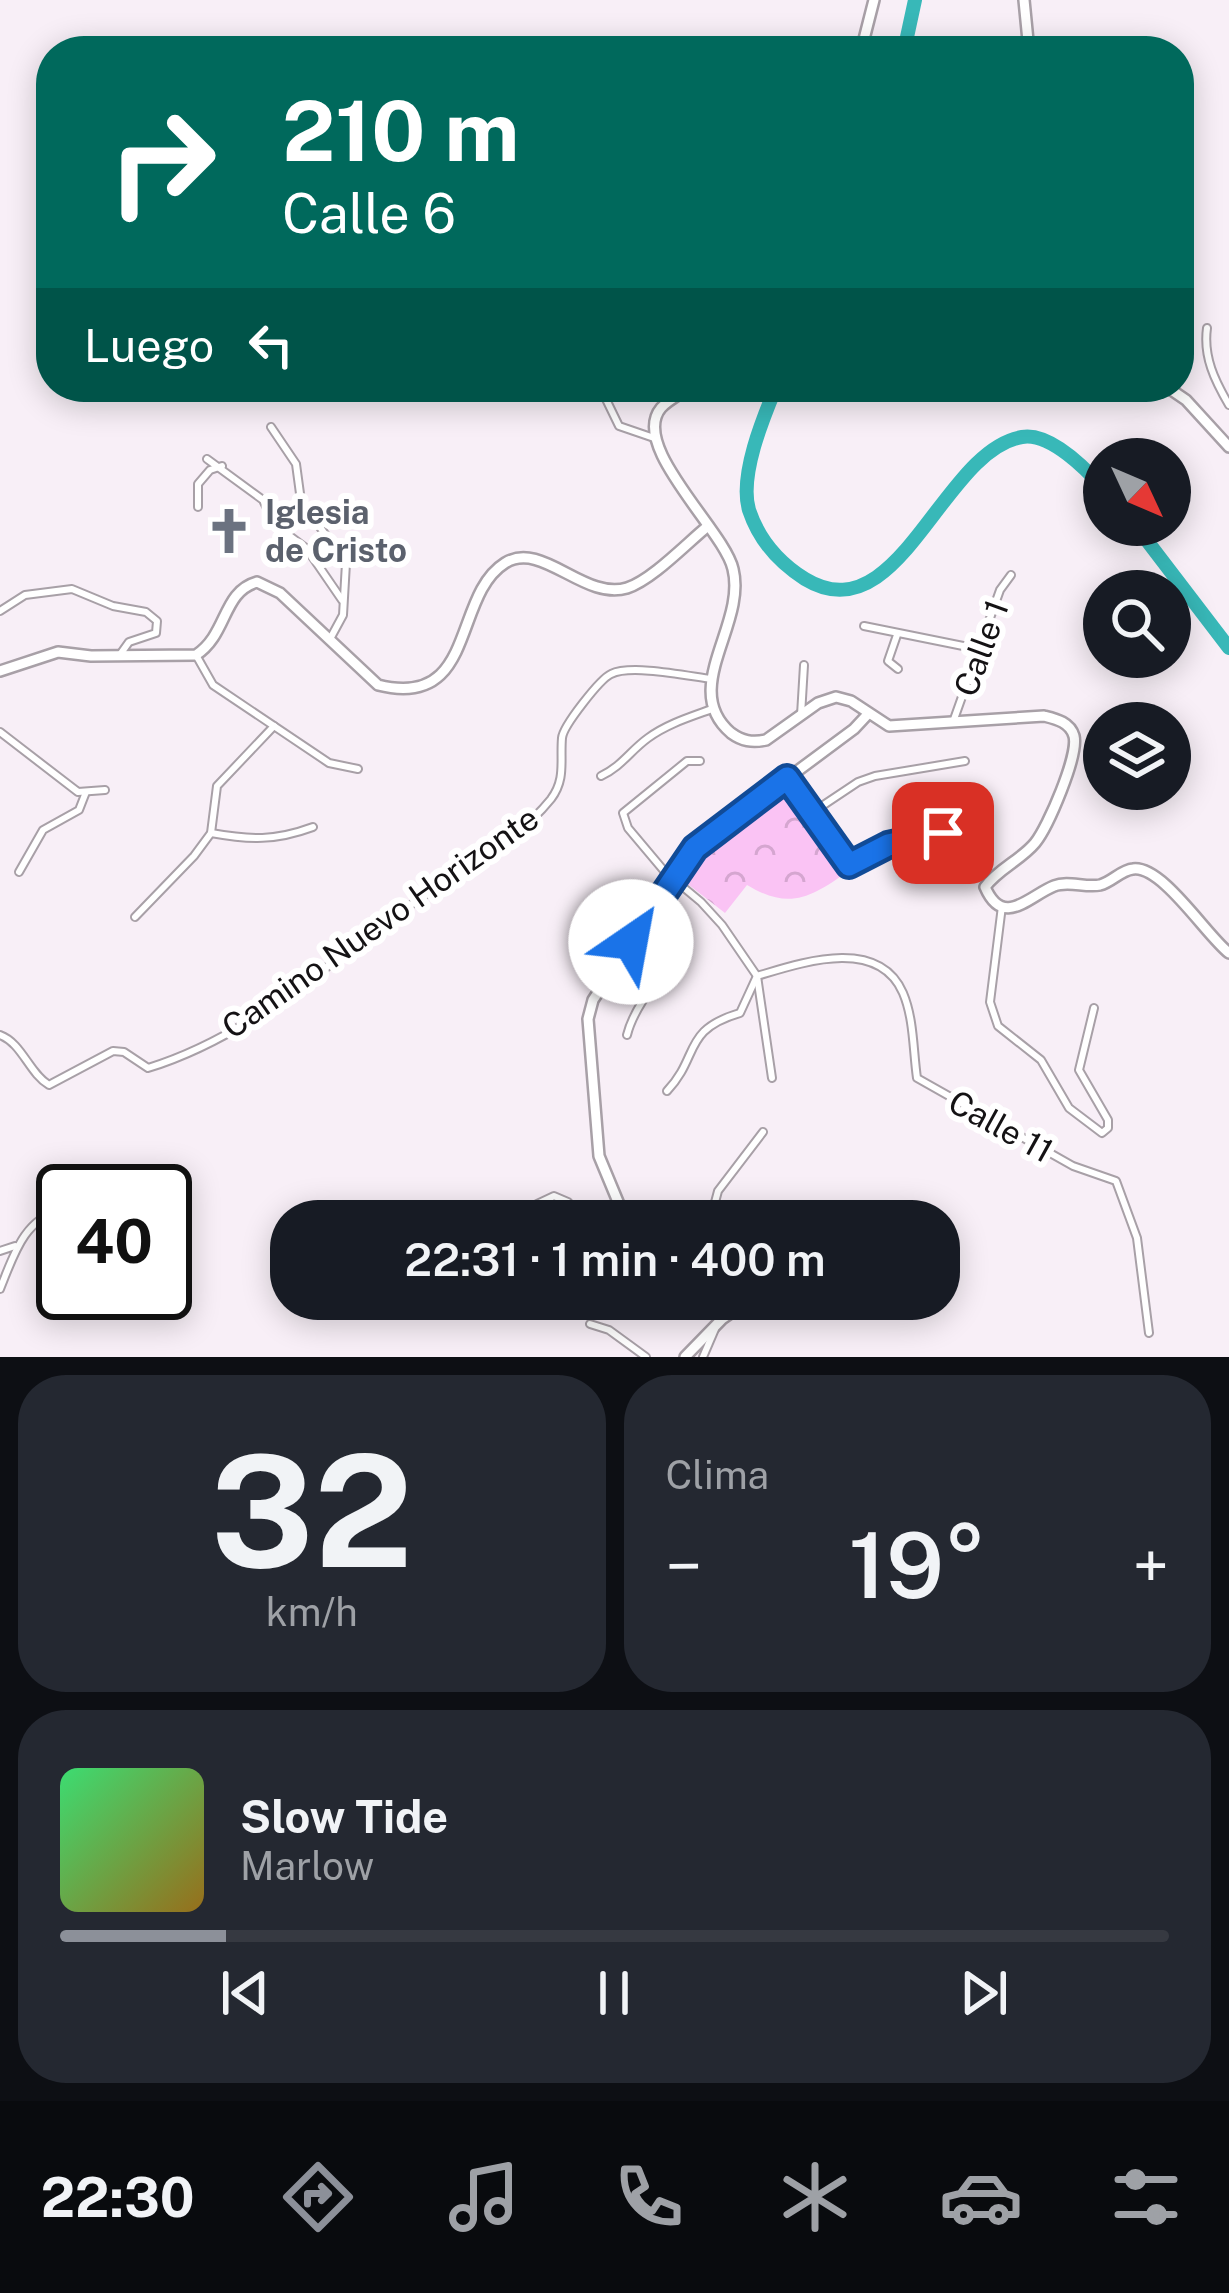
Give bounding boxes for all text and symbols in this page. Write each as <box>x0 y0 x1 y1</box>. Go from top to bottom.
text: 210 m <box>282 81 520 180</box>
icon: right <box>84 84 240 240</box>
text: Calle 6 <box>282 182 456 245</box>
icon: left <box>238 312 304 378</box>
text: Luego <box>84 319 214 372</box>
north arrow <box>1083 438 1191 546</box>
map controls <box>1083 438 1191 810</box>
place label: Iglesia de Cristo <box>265 493 407 569</box>
church icon: Iglesia de Cristo <box>204 506 254 556</box>
button: search <box>1083 570 1191 678</box>
street label: Calle 1 <box>946 595 1016 701</box>
button: layers <box>1083 702 1191 810</box>
pin <box>892 782 994 884</box>
street label: Camino Nuevo Horizonte <box>215 798 545 1046</box>
icon: arrive <box>910 800 976 866</box>
position arrow <box>568 879 694 1005</box>
street label: Calle 11 <box>942 1082 1060 1170</box>
speed limit sign: 40 <box>36 1164 192 1320</box>
text: 22:31 · 1 min · 400 m <box>404 1233 826 1286</box>
text: 32 <box>210 1419 413 1602</box>
text: Clima <box>666 1452 769 1498</box>
text: 19° <box>848 1512 986 1618</box>
text: − <box>666 1527 702 1605</box>
text: + <box>1132 1527 1169 1605</box>
text: km/h <box>266 1589 358 1635</box>
text: Slow Tide <box>240 1790 448 1843</box>
text: Marlow <box>240 1843 374 1889</box>
icon: previous <box>212 1960 278 2026</box>
icon: pause <box>581 1960 647 2026</box>
icon: next <box>951 1960 1017 2026</box>
icon: directions <box>276 2155 360 2239</box>
icon: music <box>442 2155 526 2239</box>
icon: phone <box>607 2155 691 2239</box>
icon: climate <box>773 2155 857 2239</box>
icon: car <box>939 2155 1023 2239</box>
icon: filters <box>1104 2155 1188 2239</box>
text: 22:30 <box>41 2166 194 2229</box>

